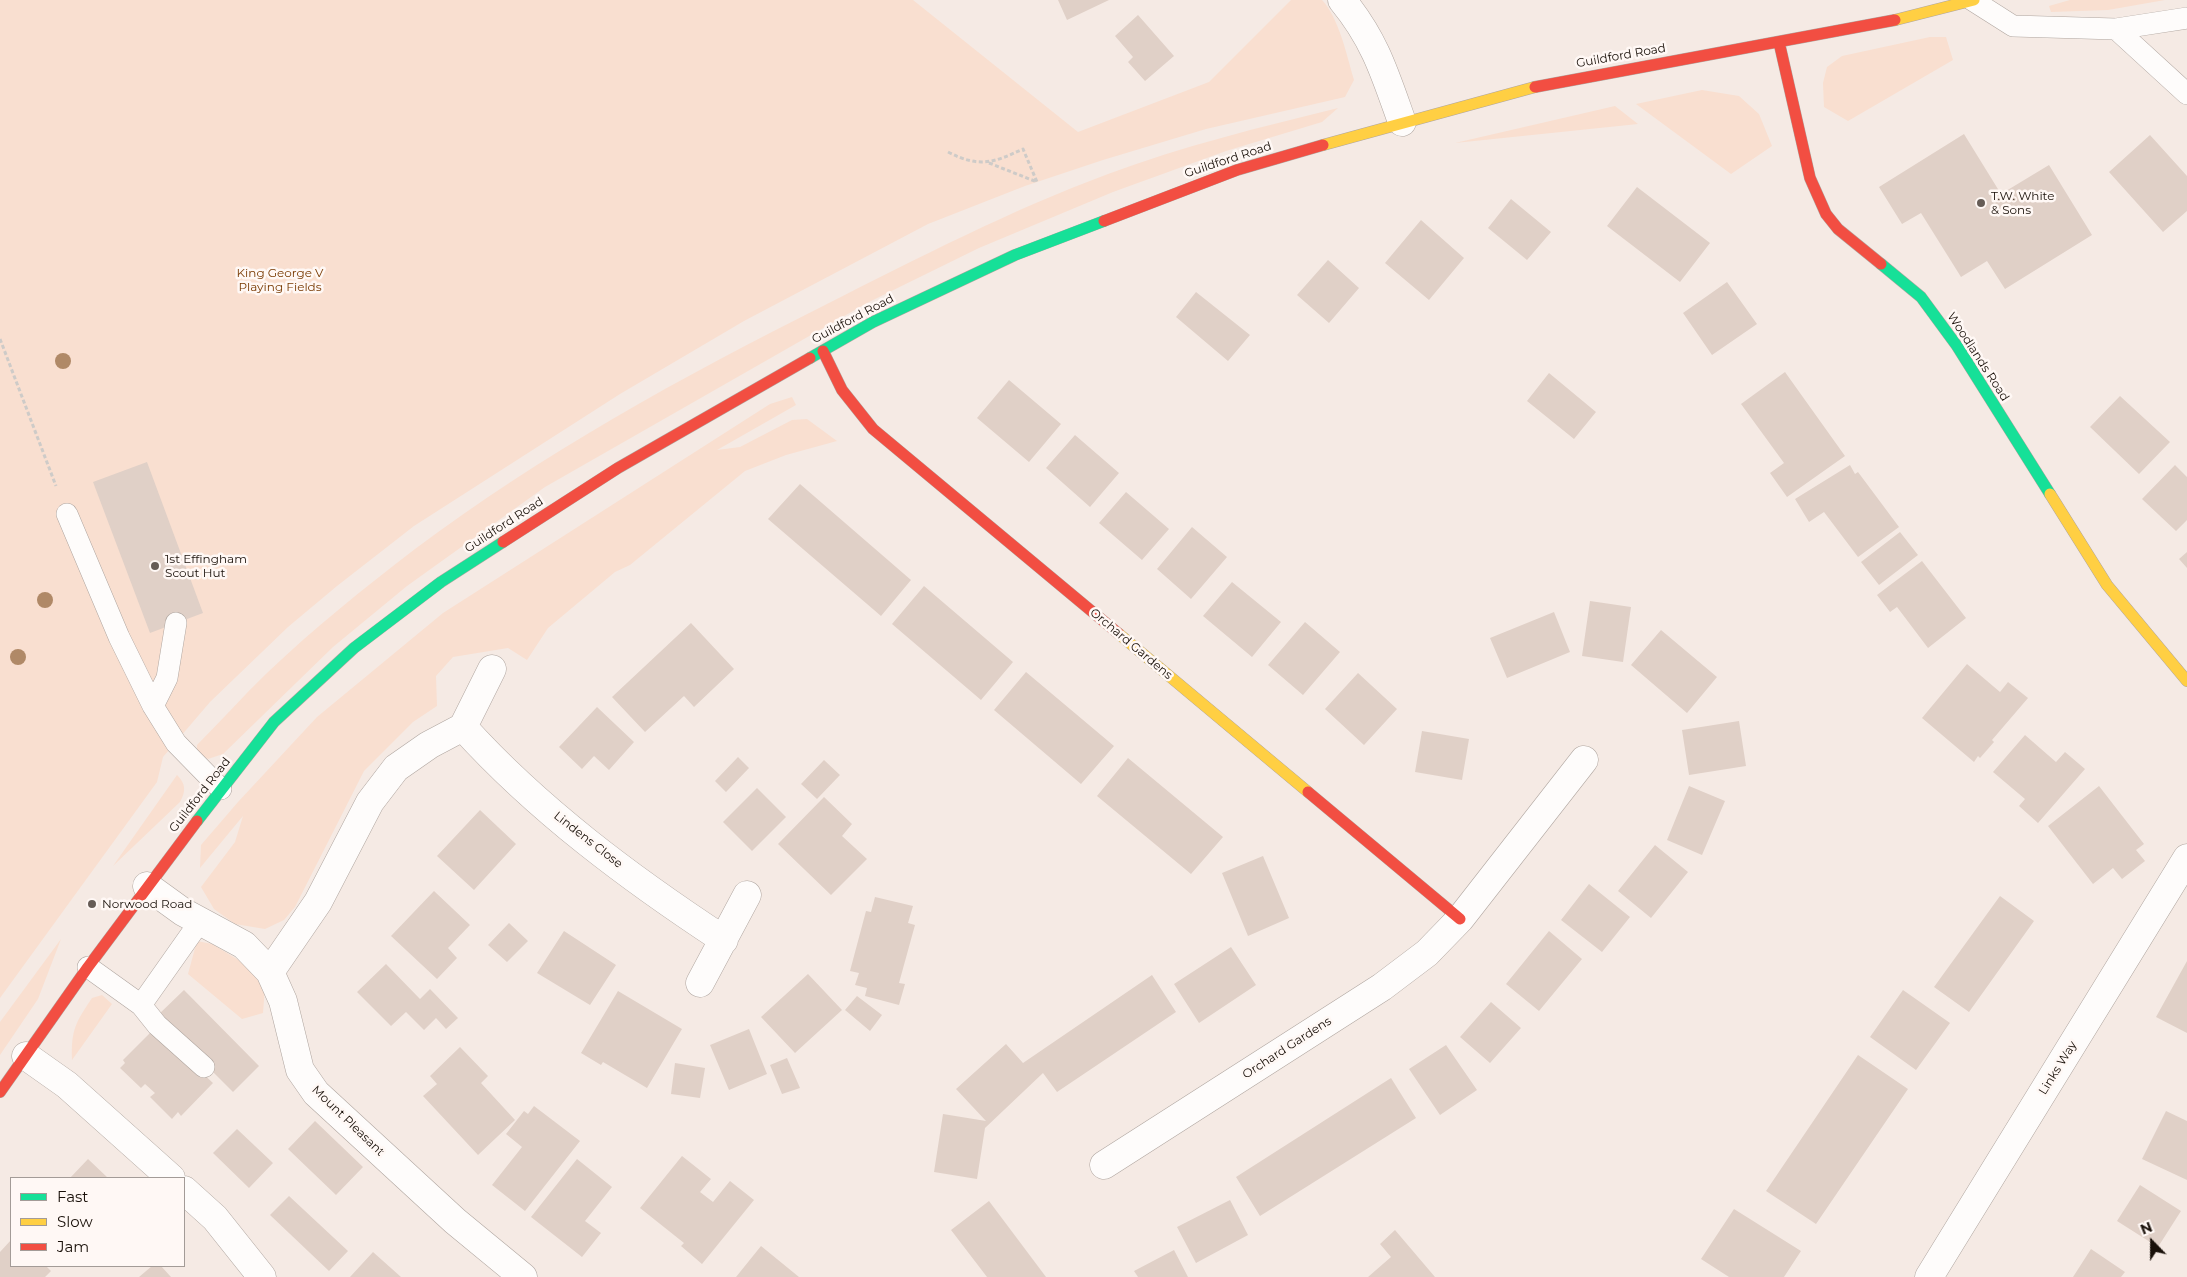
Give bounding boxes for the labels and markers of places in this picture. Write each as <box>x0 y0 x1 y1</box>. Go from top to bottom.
place label: T.W. White & Sons <box>1991 189 2054 217</box>
marker: T.W. White & Sons <box>1975 197 1987 209</box>
place label: 1st Effingham Scout Hut <box>165 552 247 580</box>
marker: 1st Effingham Scout Hut <box>149 560 161 572</box>
place label: Norwood Road <box>102 897 192 911</box>
marker: Norwood Road <box>86 898 98 910</box>

